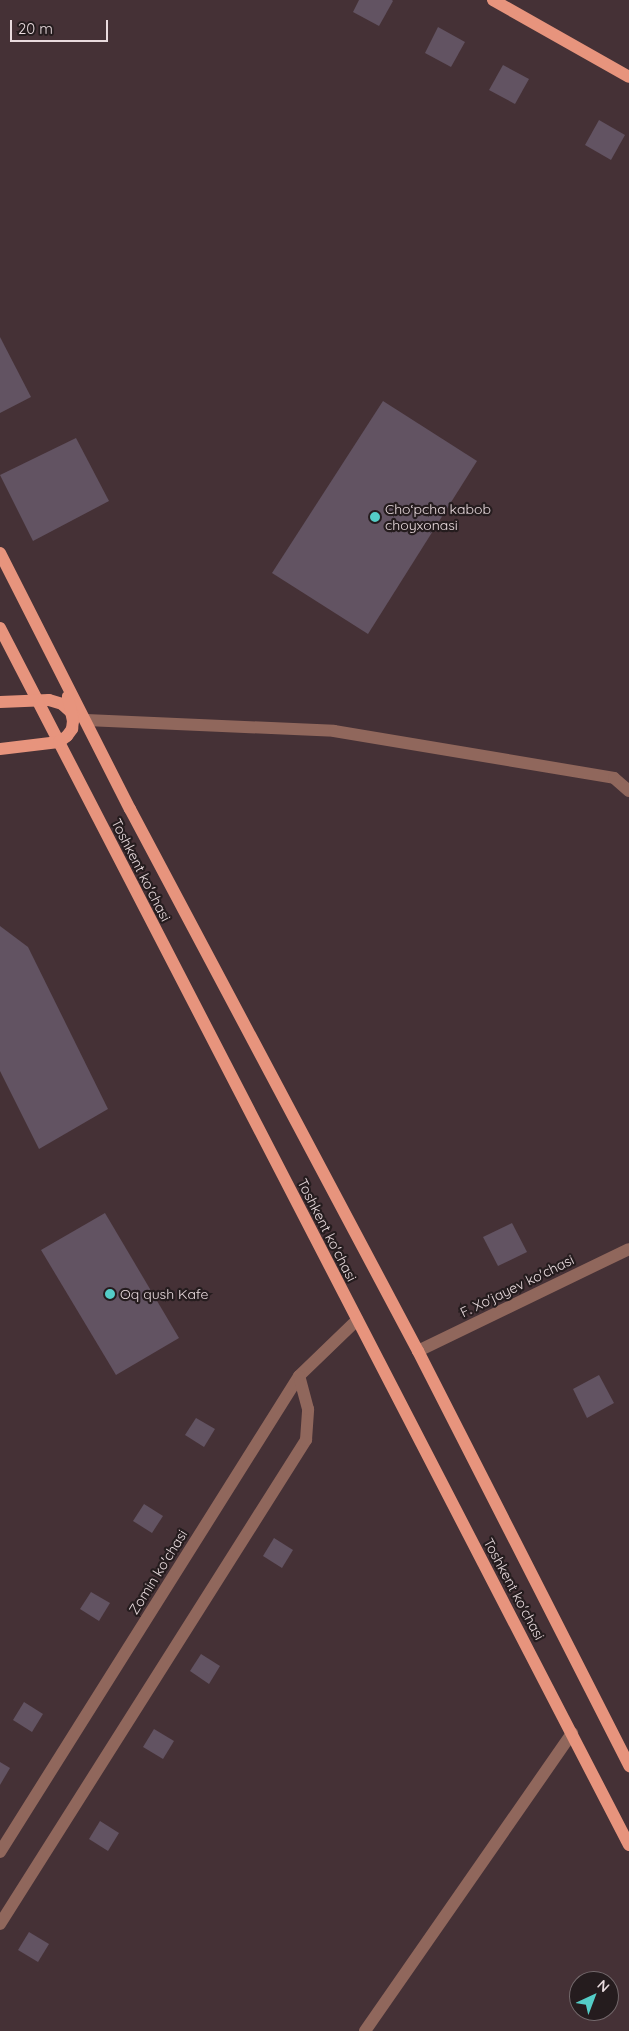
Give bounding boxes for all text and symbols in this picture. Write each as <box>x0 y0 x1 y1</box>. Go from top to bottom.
scale bar <box>12 10 110 42</box>
text: 20 m <box>18 19 53 38</box>
place label: Cho‘pcha kabob choyxonasi <box>385 501 491 534</box>
marker: Cho‘pcha kabob choyxonasi <box>369 511 381 523</box>
street label: Toshkent ko'chasi <box>108 816 174 924</box>
street label: Toshkent ko'chasi <box>294 1176 360 1284</box>
street label: F. Xo'jayev ko'chasi <box>457 1251 577 1321</box>
place label: Oq qush Kafe <box>120 1286 208 1302</box>
marker: Oq qush Kafe <box>104 1288 116 1300</box>
street label: Zomin ko'chasi <box>125 1527 191 1617</box>
street label: Toshkent ko'chasi <box>480 1535 548 1643</box>
north arrow <box>569 1971 619 2021</box>
text: N <box>594 1976 613 1996</box>

